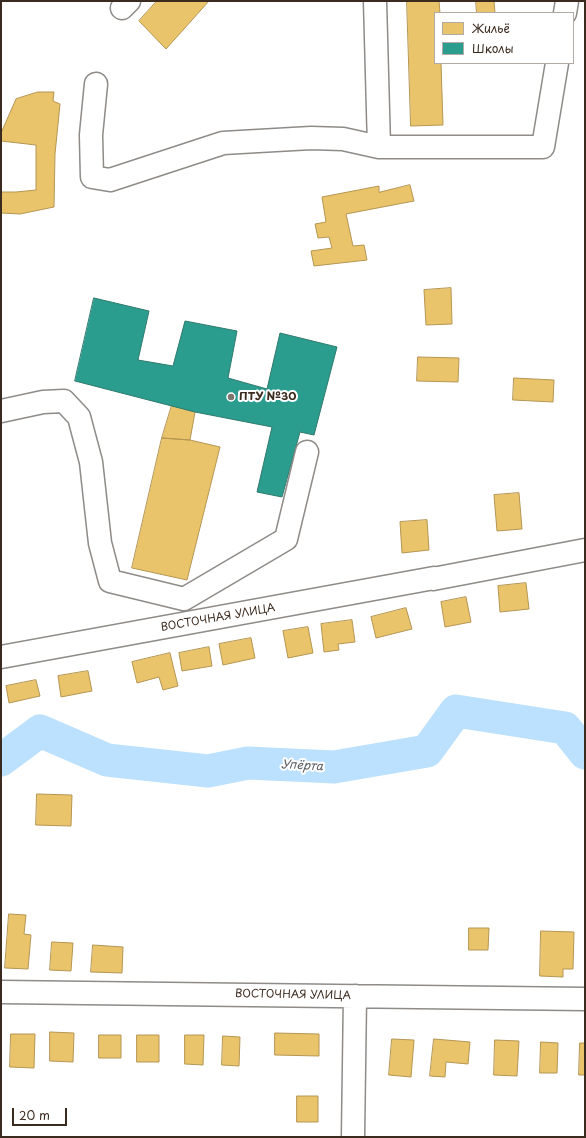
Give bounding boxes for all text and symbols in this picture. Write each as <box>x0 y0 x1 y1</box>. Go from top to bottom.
legend <box>434 12 574 64</box>
text: Жильё <box>472 19 510 37</box>
text: Школы <box>472 39 514 57</box>
place label: ПТУ №30 <box>239 390 296 404</box>
marker: ПТУ №30 <box>226 392 236 402</box>
street label: ВОСТОЧНАЯ УЛИЦА <box>160 601 276 635</box>
water label: Упёрта <box>281 758 323 774</box>
street label: ВОСТОЧНАЯ УЛИЦА <box>235 987 351 1003</box>
scale bar <box>14 1100 69 1126</box>
text: 20 m <box>19 1106 50 1124</box>

